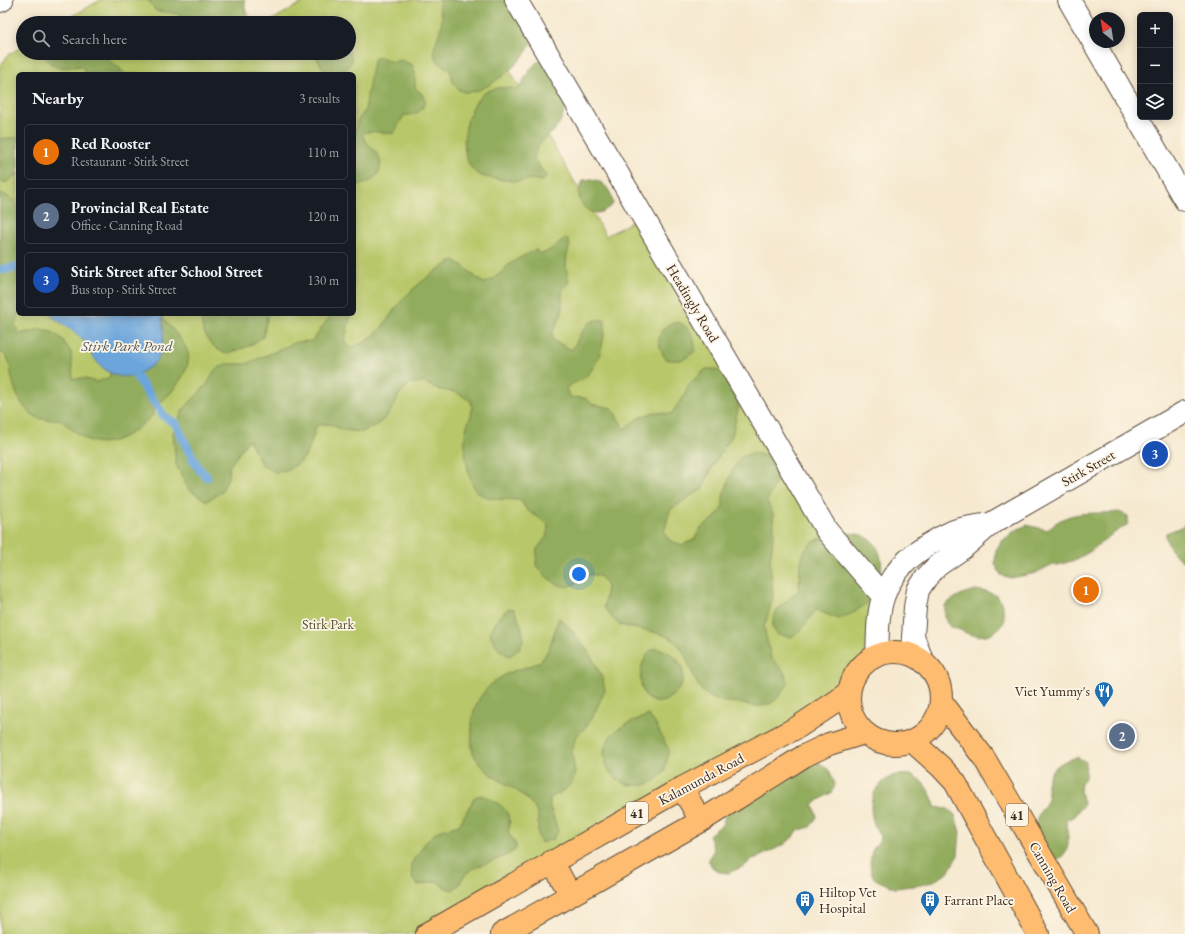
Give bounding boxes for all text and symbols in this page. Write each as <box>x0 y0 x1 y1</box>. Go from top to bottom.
north arrow <box>1089 12 1125 48</box>
map controls <box>1137 12 1173 120</box>
button: + <box>1137 12 1173 48</box>
search box <box>16 16 356 60</box>
icon: search <box>30 27 52 49</box>
text: Search here <box>62 29 127 48</box>
button: − <box>1137 48 1173 84</box>
button: layers <box>1137 84 1173 120</box>
text: Nearby <box>32 87 84 109</box>
text: 3 results <box>299 90 340 107</box>
text: Red Rooster <box>71 134 150 153</box>
text: 1 <box>43 144 49 161</box>
text: 110 m <box>308 144 339 161</box>
text: Restaurant · Stirk Street <box>71 153 189 170</box>
text: Provincial Real Estate <box>71 198 209 217</box>
text: 2 <box>43 208 49 225</box>
text: 120 m <box>308 208 339 225</box>
text: Office · Canning Road <box>71 217 183 234</box>
street label: Headingly Road <box>663 261 724 346</box>
text: Stirk Street after School Street <box>71 262 263 281</box>
text: 3 <box>43 272 49 289</box>
text: 130 m <box>308 272 339 289</box>
text: Bus stop · Stirk Street <box>71 281 176 298</box>
water label: Stirk Park Pond <box>80 336 173 355</box>
pin: 3 <box>1142 439 1168 469</box>
street label: Stirk Street <box>1058 445 1119 491</box>
your location <box>569 564 589 584</box>
pin: 1 <box>1073 575 1099 605</box>
park label: Stirk Park <box>302 615 355 633</box>
restaurant icon: Viet Yummy's <box>1093 680 1115 708</box>
place label: Viet Yummy's <box>1015 682 1090 700</box>
pin: 2 <box>1109 721 1135 751</box>
street label: Kalamunda Road <box>655 748 748 809</box>
road number: 41 <box>626 802 648 824</box>
road number: 41 <box>1006 804 1028 826</box>
street label: Canning Road <box>1025 838 1081 917</box>
place label: Hiltop Vet Hospital <box>819 883 877 917</box>
building icon: Hiltop Vet Hospital <box>794 889 816 917</box>
building icon: Farrant Place <box>919 889 941 917</box>
place label: Farrant Place <box>944 891 1014 909</box>

